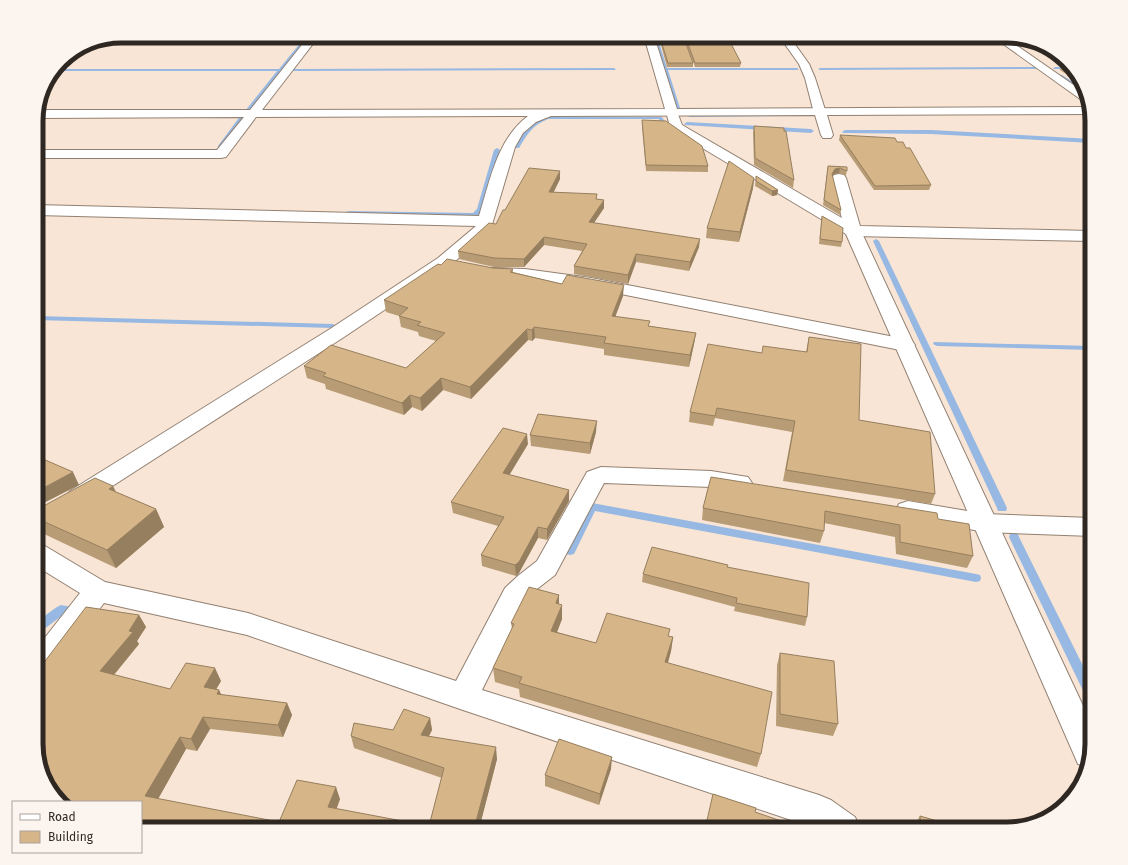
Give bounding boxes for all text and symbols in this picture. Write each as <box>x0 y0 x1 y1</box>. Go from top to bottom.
legend <box>12 801 142 853</box>
text: Road <box>48 810 76 824</box>
text: Building <box>48 830 94 844</box>

